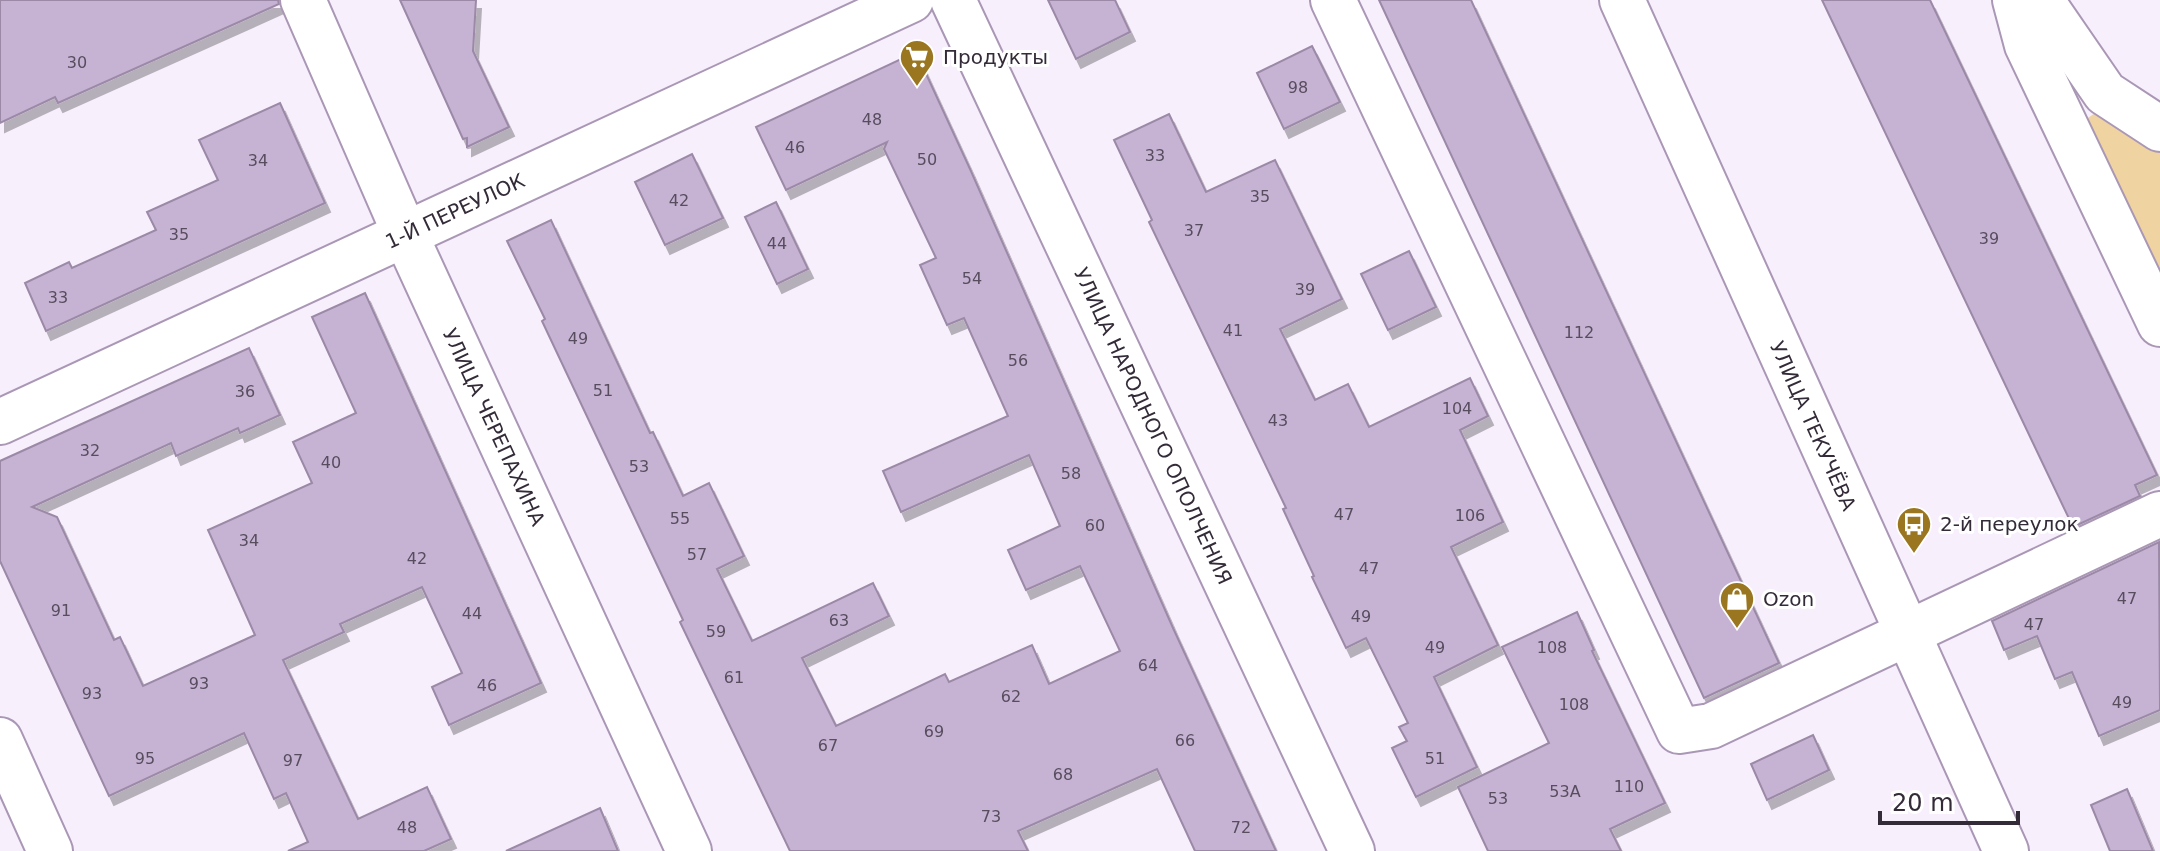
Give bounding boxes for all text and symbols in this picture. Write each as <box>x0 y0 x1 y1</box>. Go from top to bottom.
supermarket icon: Продукты <box>898 38 936 88</box>
place label: Продукты <box>943 45 1048 69</box>
house number: 30 <box>67 53 87 72</box>
house number: 98 <box>1288 78 1308 97</box>
house number: 48 <box>862 110 882 129</box>
house number: 46 <box>785 138 805 157</box>
house number: 33 <box>1145 146 1165 165</box>
house number: 50 <box>917 150 937 169</box>
house number: 34 <box>248 151 268 170</box>
street label: 1-Й ПЕРЕУЛОК <box>382 168 528 254</box>
house number: 35 <box>1250 187 1270 206</box>
house number: 42 <box>669 191 689 210</box>
house number: 37 <box>1184 221 1204 240</box>
house number: 35 <box>169 225 189 244</box>
house number: 39 <box>1979 229 1999 248</box>
house number: 44 <box>767 234 787 253</box>
street label: УЛИЦА НАРОДНОГО ОПОЛЧЕНИЯ <box>1069 264 1237 588</box>
house number: 54 <box>962 269 982 288</box>
house number: 39 <box>1295 280 1315 299</box>
house number: 33 <box>48 288 68 307</box>
house number: 41 <box>1223 321 1243 340</box>
house number: 112 <box>1564 323 1594 342</box>
street label: УЛИЦА ЧЕРЕПАХИНА <box>438 325 550 530</box>
house number: 49 <box>568 329 588 348</box>
street label: УЛИЦА ТЕКУЧЁВА <box>1765 338 1861 515</box>
house number: 56 <box>1008 351 1028 370</box>
house number: 51 <box>593 381 613 400</box>
house number: 36 <box>235 382 255 401</box>
house number: 104 <box>1442 399 1472 418</box>
house number: 43 <box>1268 411 1288 430</box>
house number: 32 <box>80 441 100 460</box>
house number: 40 <box>321 453 341 472</box>
house number: 53 <box>629 457 649 476</box>
house number: 58 <box>1061 464 1081 483</box>
house number: 47 <box>1334 505 1354 524</box>
bus stop icon: 2-й переулок <box>1895 505 1933 555</box>
house number: 106 <box>1455 506 1485 525</box>
house number: 55 <box>670 509 690 528</box>
place label: 2-й переулок <box>1940 512 2079 536</box>
house number: 60 <box>1085 516 1105 535</box>
house number: 34 <box>239 531 259 550</box>
house number: 57 <box>687 545 707 564</box>
house number: 42 <box>407 549 427 568</box>
house number: 47 <box>1359 559 1379 578</box>
shop icon: Ozon <box>1718 580 1756 630</box>
place label: Ozon <box>1763 587 1814 611</box>
house number: 47 <box>2117 589 2137 608</box>
house number: 91 <box>51 601 71 620</box>
house number: 44 <box>462 604 482 623</box>
house number: 49 <box>1351 607 1371 626</box>
house number: 63 <box>829 611 849 630</box>
house number: 47 <box>2024 615 2044 634</box>
house number: 59 <box>706 622 726 641</box>
house number: 49 <box>1425 638 1445 657</box>
house number: 108 <box>1537 638 1567 657</box>
house number: 64 <box>1138 656 1158 675</box>
house number: 61 <box>724 668 744 687</box>
house number: 93 <box>189 674 209 693</box>
house number: 46 <box>477 676 497 695</box>
house number: 93 <box>82 684 102 703</box>
house number: 62 <box>1001 687 1021 706</box>
house number: 49 <box>2112 693 2132 712</box>
house number: 108 <box>1559 695 1589 714</box>
house number: 69 <box>924 722 944 741</box>
house number: 66 <box>1175 731 1195 750</box>
house number: 67 <box>818 736 838 755</box>
house number: 95 <box>135 749 155 768</box>
house number: 51 <box>1425 749 1445 768</box>
house number: 97 <box>283 751 303 770</box>
house number: 68 <box>1053 765 1073 784</box>
scale bar <box>1880 775 2018 825</box>
house number: 110 <box>1614 777 1644 796</box>
house number: 53А <box>1549 782 1581 801</box>
house number: 53 <box>1488 789 1508 808</box>
text: 20 m <box>1892 789 1954 817</box>
house number: 73 <box>981 807 1001 826</box>
house number: 48 <box>397 818 417 837</box>
house number: 72 <box>1231 818 1251 837</box>

